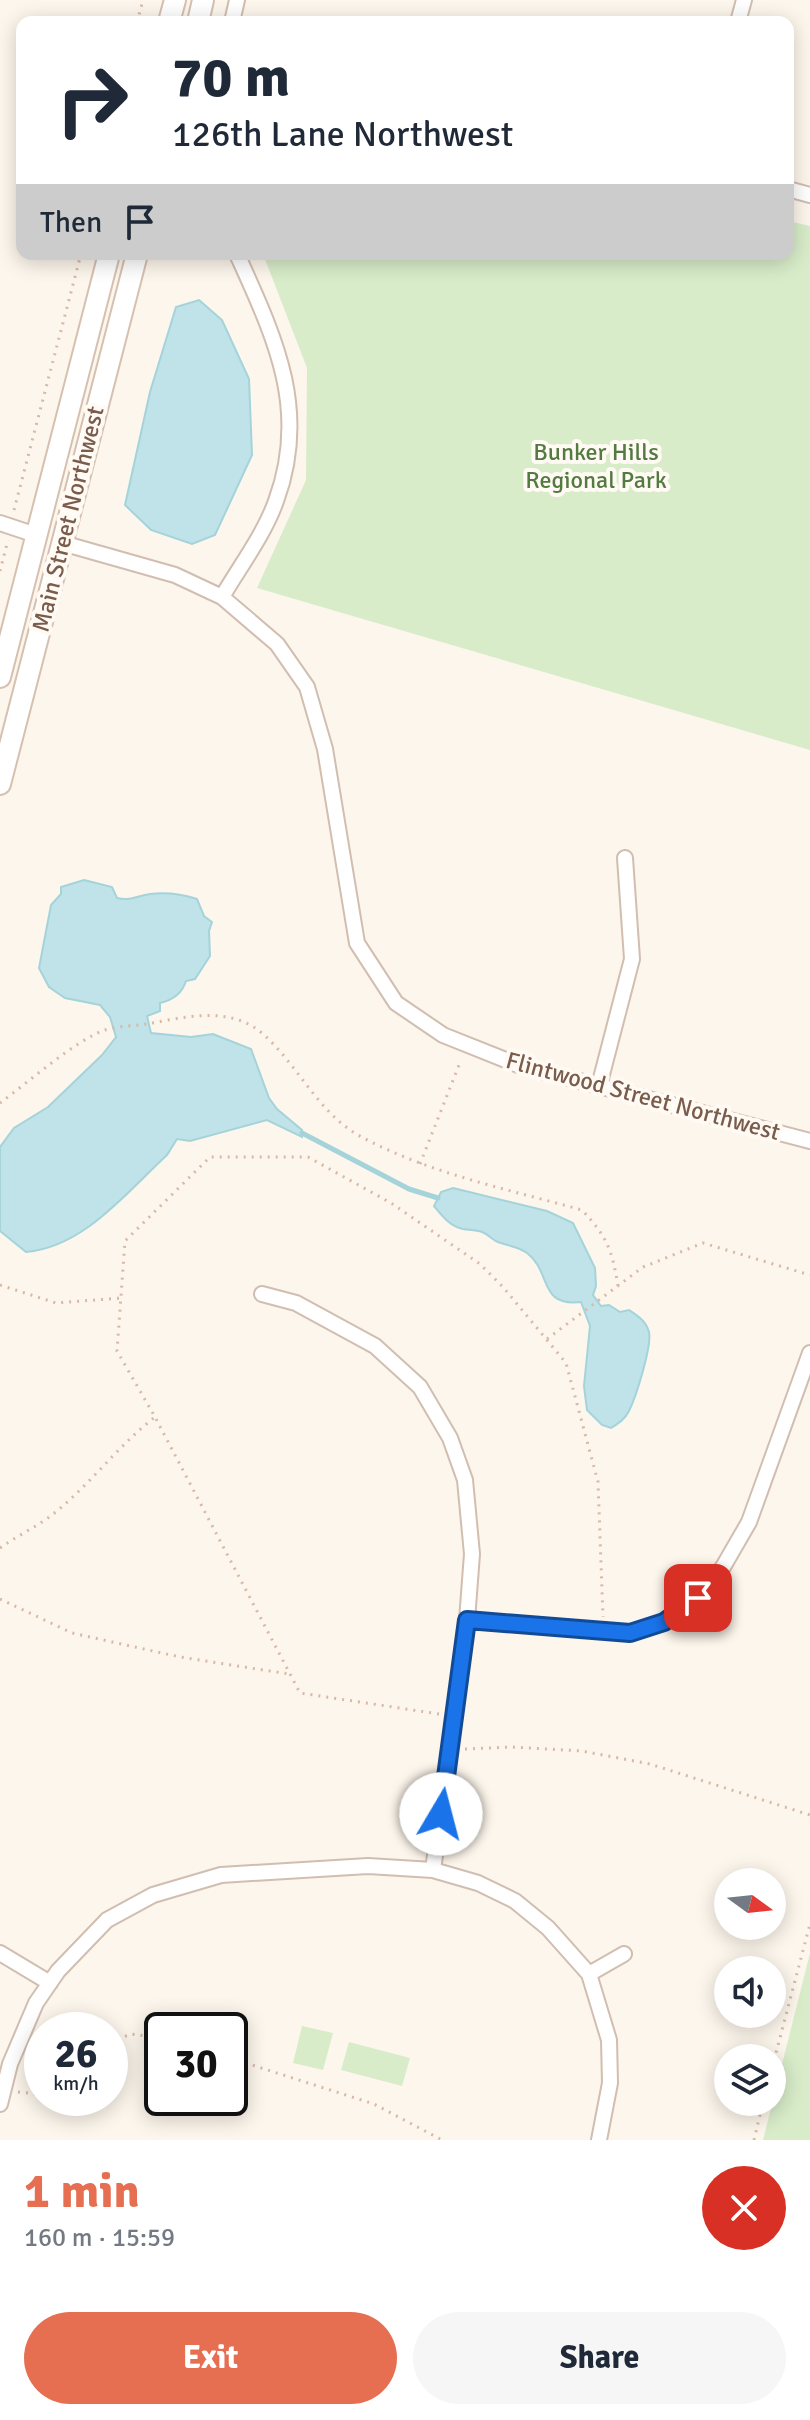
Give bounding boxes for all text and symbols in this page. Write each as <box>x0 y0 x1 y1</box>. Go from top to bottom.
text: 70 m <box>172 43 290 112</box>
icon: right <box>40 48 144 152</box>
text: 126th Lane Northwest <box>172 112 513 157</box>
icon: arrive <box>118 200 162 244</box>
text: Then <box>40 204 102 241</box>
street label: Main Street Northwest <box>25 403 111 635</box>
park label: Bunker Hills Regional Park <box>525 437 667 495</box>
street label: Flintwood Street Northwest <box>503 1045 783 1147</box>
pin <box>664 1564 732 1632</box>
icon: arrive <box>676 1576 720 1620</box>
position arrow <box>399 1772 483 1856</box>
north arrow <box>714 1868 786 1940</box>
map controls <box>714 1868 786 2116</box>
button: sound <box>714 1956 786 2028</box>
speed limit sign: 30 <box>144 2012 248 2116</box>
text: 26 <box>54 2029 98 2079</box>
button: layers <box>714 2044 786 2116</box>
text: km/h <box>53 2071 99 2096</box>
text: 1 min <box>24 2162 140 2221</box>
button: close <box>702 2166 786 2250</box>
text: 160 m · 15:59 <box>24 2222 175 2254</box>
button: Exit <box>24 2312 397 2404</box>
button: Share <box>413 2312 786 2404</box>

